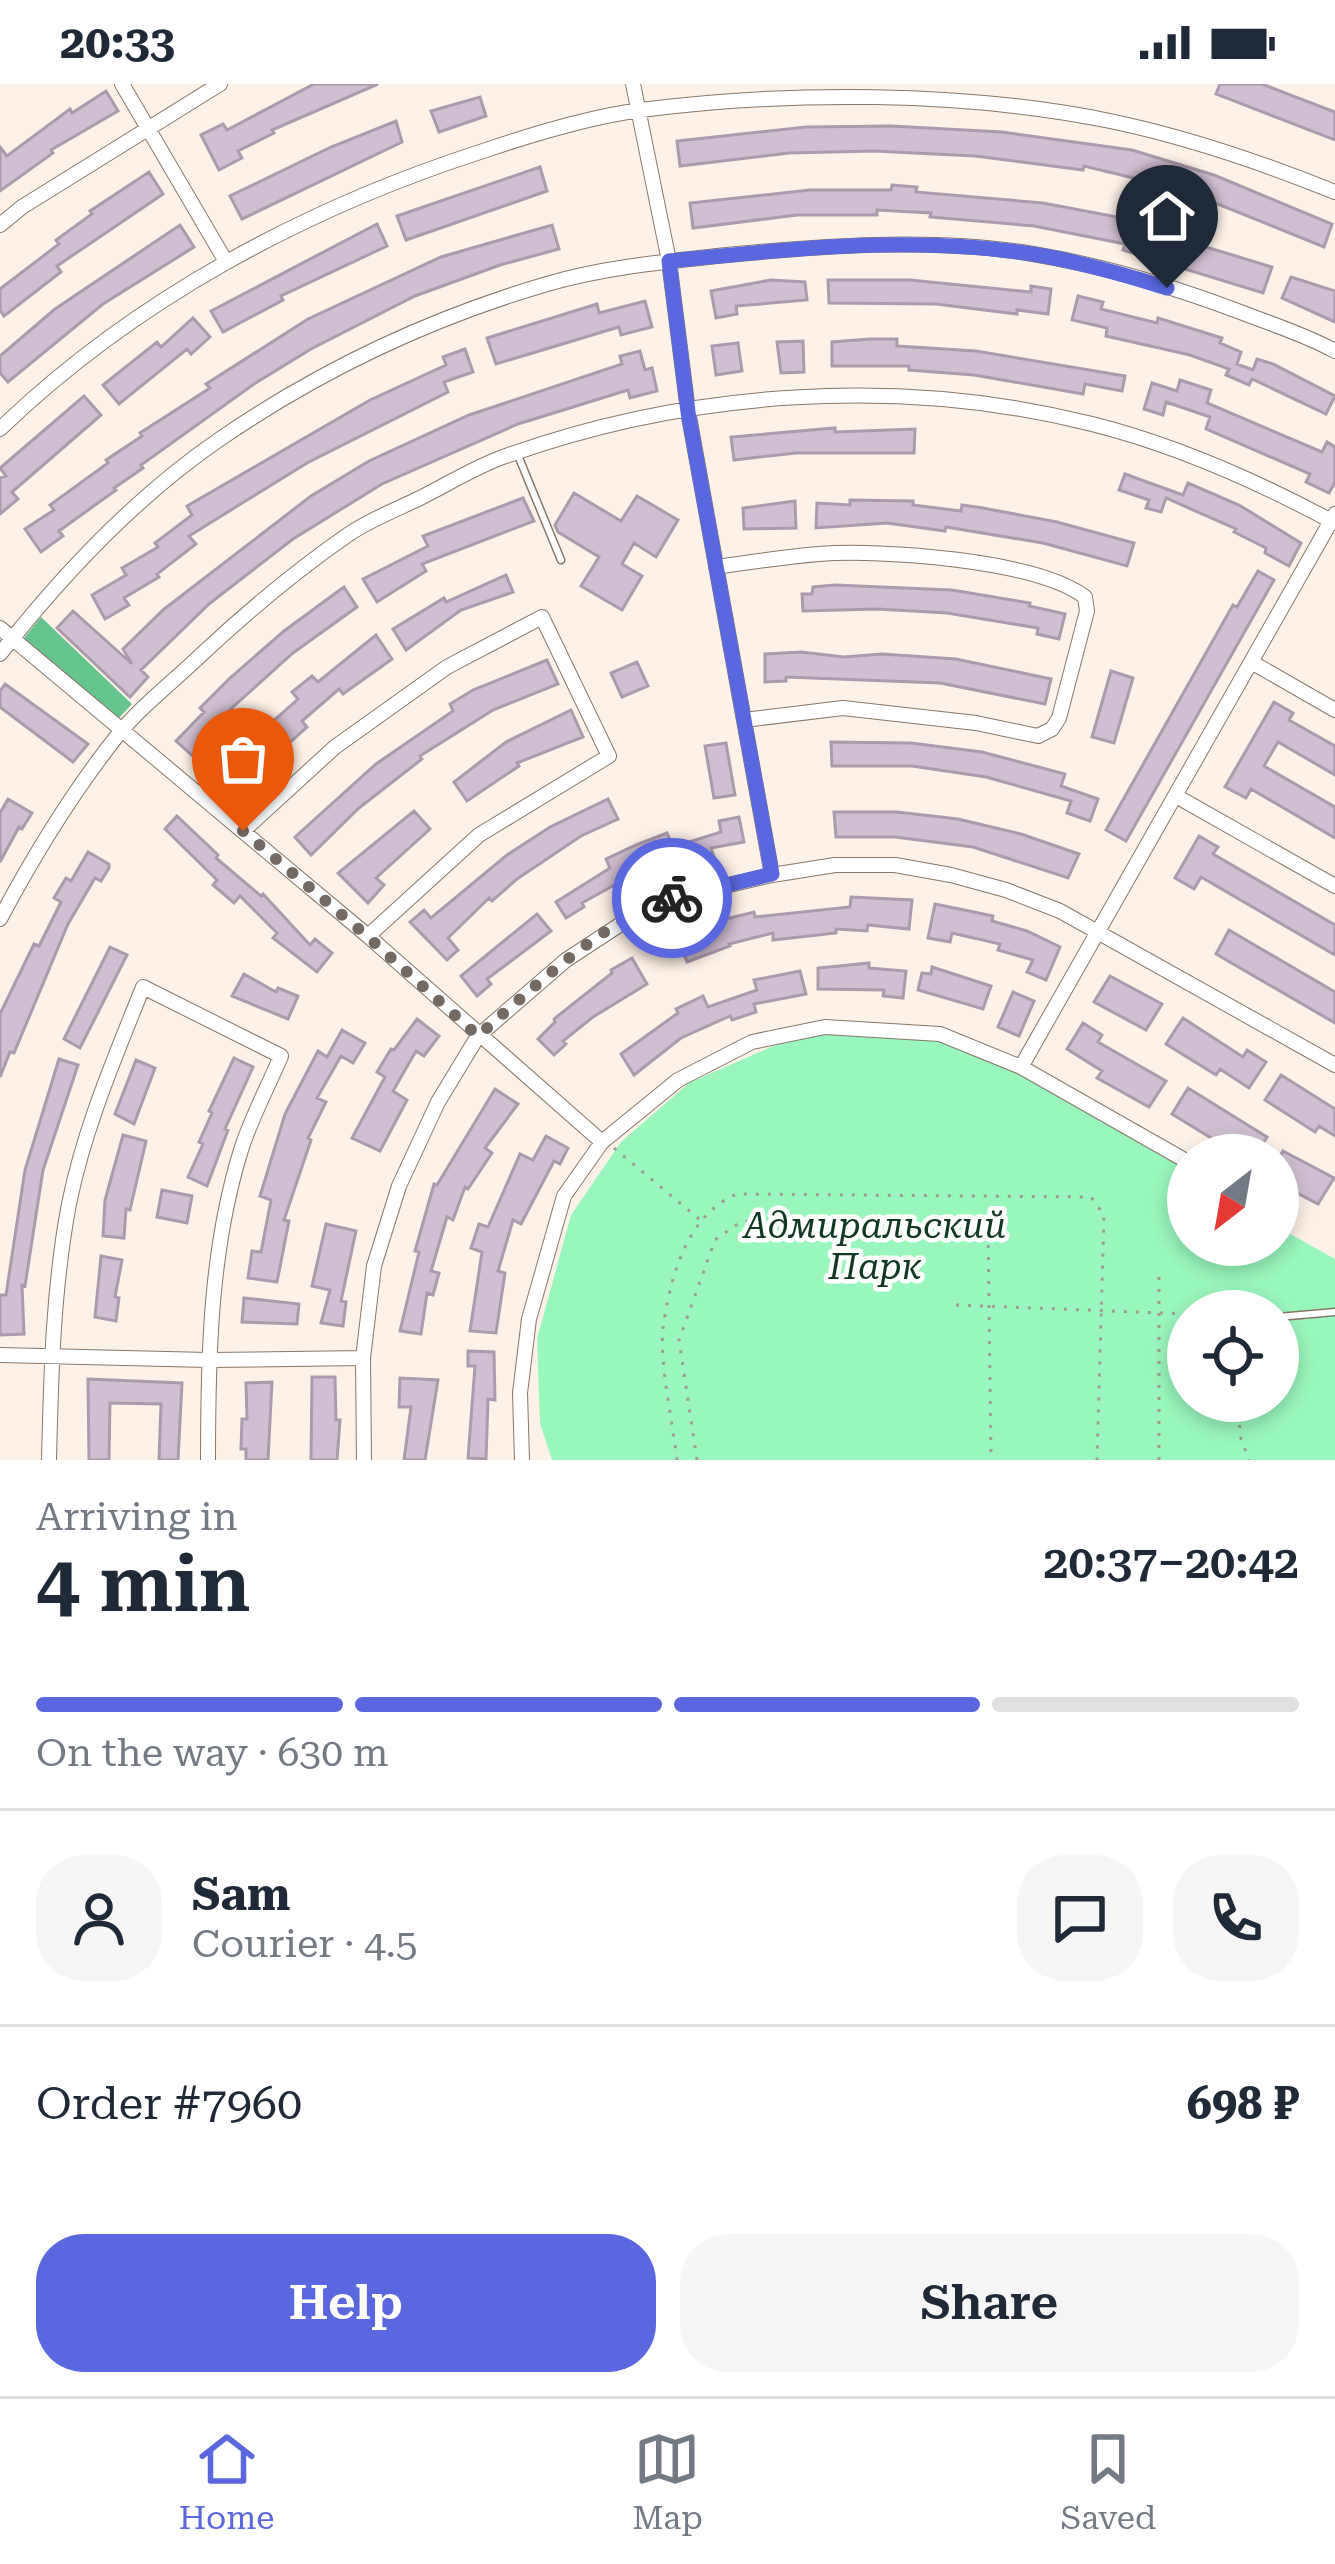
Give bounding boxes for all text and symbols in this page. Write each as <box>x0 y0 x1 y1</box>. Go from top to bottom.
text: 20:33 <box>60 16 175 69</box>
pin <box>1116 165 1218 288</box>
icon: home <box>1134 183 1200 249</box>
pin <box>192 708 294 831</box>
icon: bag <box>210 726 276 792</box>
courier <box>612 838 732 958</box>
icon: bike <box>639 865 705 931</box>
north arrow <box>1167 1134 1299 1266</box>
map controls <box>1167 1134 1299 1422</box>
park label: Адмиральский Парк <box>742 1205 1006 1288</box>
button: locate <box>1167 1290 1299 1422</box>
text: Arriving in <box>36 1494 238 1540</box>
text: 20:37–20:42 <box>1043 1536 1299 1589</box>
text: 4 min <box>36 1539 251 1630</box>
text: On the way · 630 m <box>36 1730 388 1776</box>
button: person <box>36 1855 162 1981</box>
button: chat <box>1017 1855 1143 1981</box>
button: phone <box>1173 1855 1299 1981</box>
text: Sam <box>192 1868 290 1921</box>
text: Courier · 4.5 <box>192 1921 418 1967</box>
text: Order #7960 <box>36 2077 302 2130</box>
text: 698 ₽ <box>1187 2077 1299 2130</box>
button: Help <box>36 2234 656 2372</box>
button: Share <box>680 2234 1299 2372</box>
tab: Home <box>179 2426 274 2537</box>
tab: Map <box>632 2426 703 2537</box>
tab: Saved <box>1060 2426 1156 2537</box>

